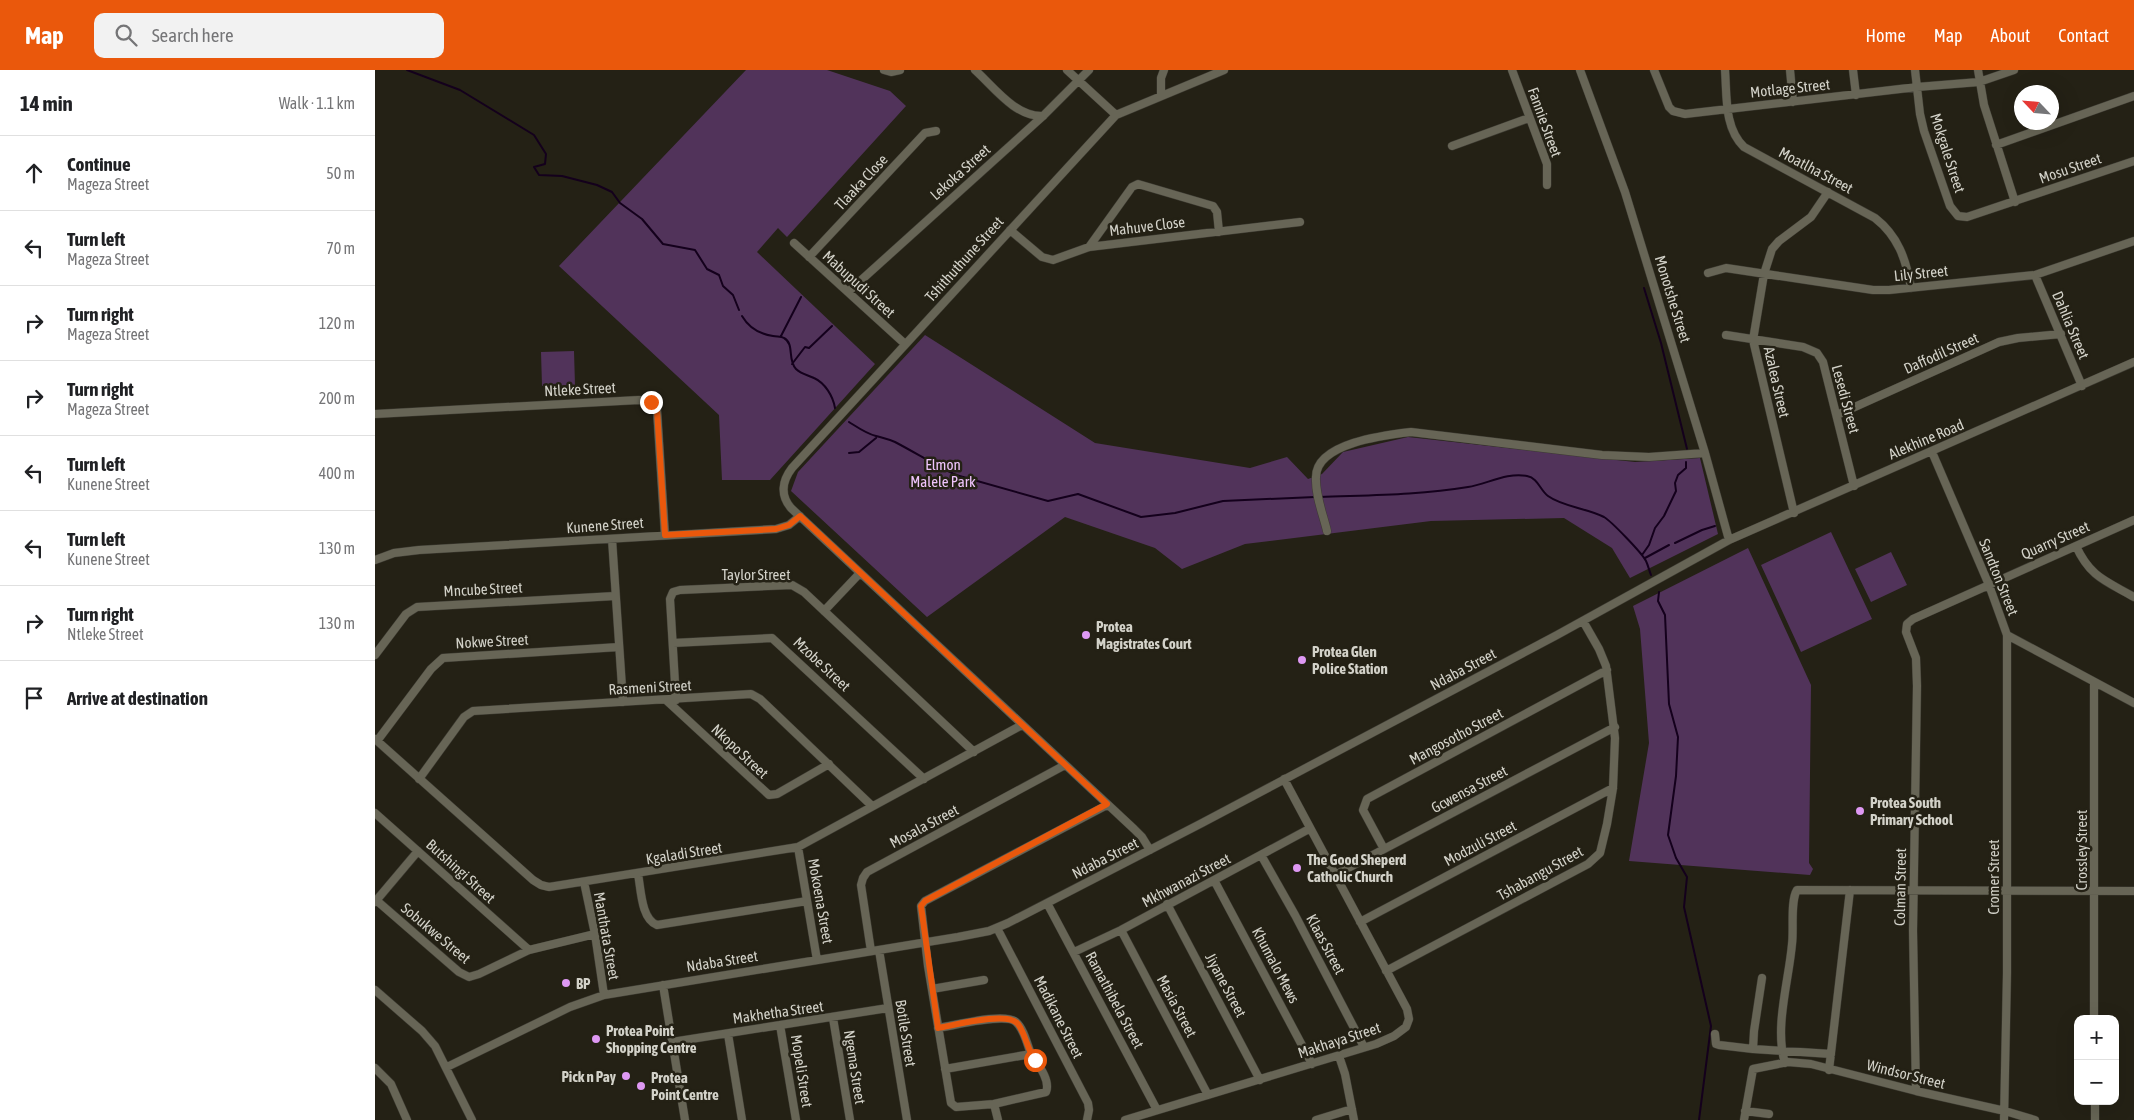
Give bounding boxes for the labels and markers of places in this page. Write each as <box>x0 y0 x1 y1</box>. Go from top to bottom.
place label: Protea Magistrates Court <box>1096 618 1192 652</box>
marker: Protea Magistrates Court <box>1080 629 1092 641</box>
place label: Protea Glen Police Station <box>1312 643 1388 677</box>
marker: Protea Glen Police Station <box>1296 654 1308 666</box>
place label: Protea South Primary School <box>1870 794 1954 828</box>
marker: Protea South Primary School <box>1854 805 1866 817</box>
place label: The Good Sheperd Catholic Church <box>1307 851 1406 885</box>
marker: The Good Sheperd Catholic Church <box>1291 862 1303 874</box>
place label: BP <box>576 975 591 992</box>
marker: BP <box>560 977 572 989</box>
place label: Protea Point Shopping Centre <box>606 1022 697 1056</box>
marker: Protea Point Shopping Centre <box>590 1033 602 1045</box>
place label: Pick n Pay <box>562 1068 617 1085</box>
place label: Protea Point Centre <box>651 1069 719 1103</box>
marker: Pick n Pay <box>620 1070 632 1082</box>
marker: Protea Point Centre <box>635 1080 647 1092</box>

